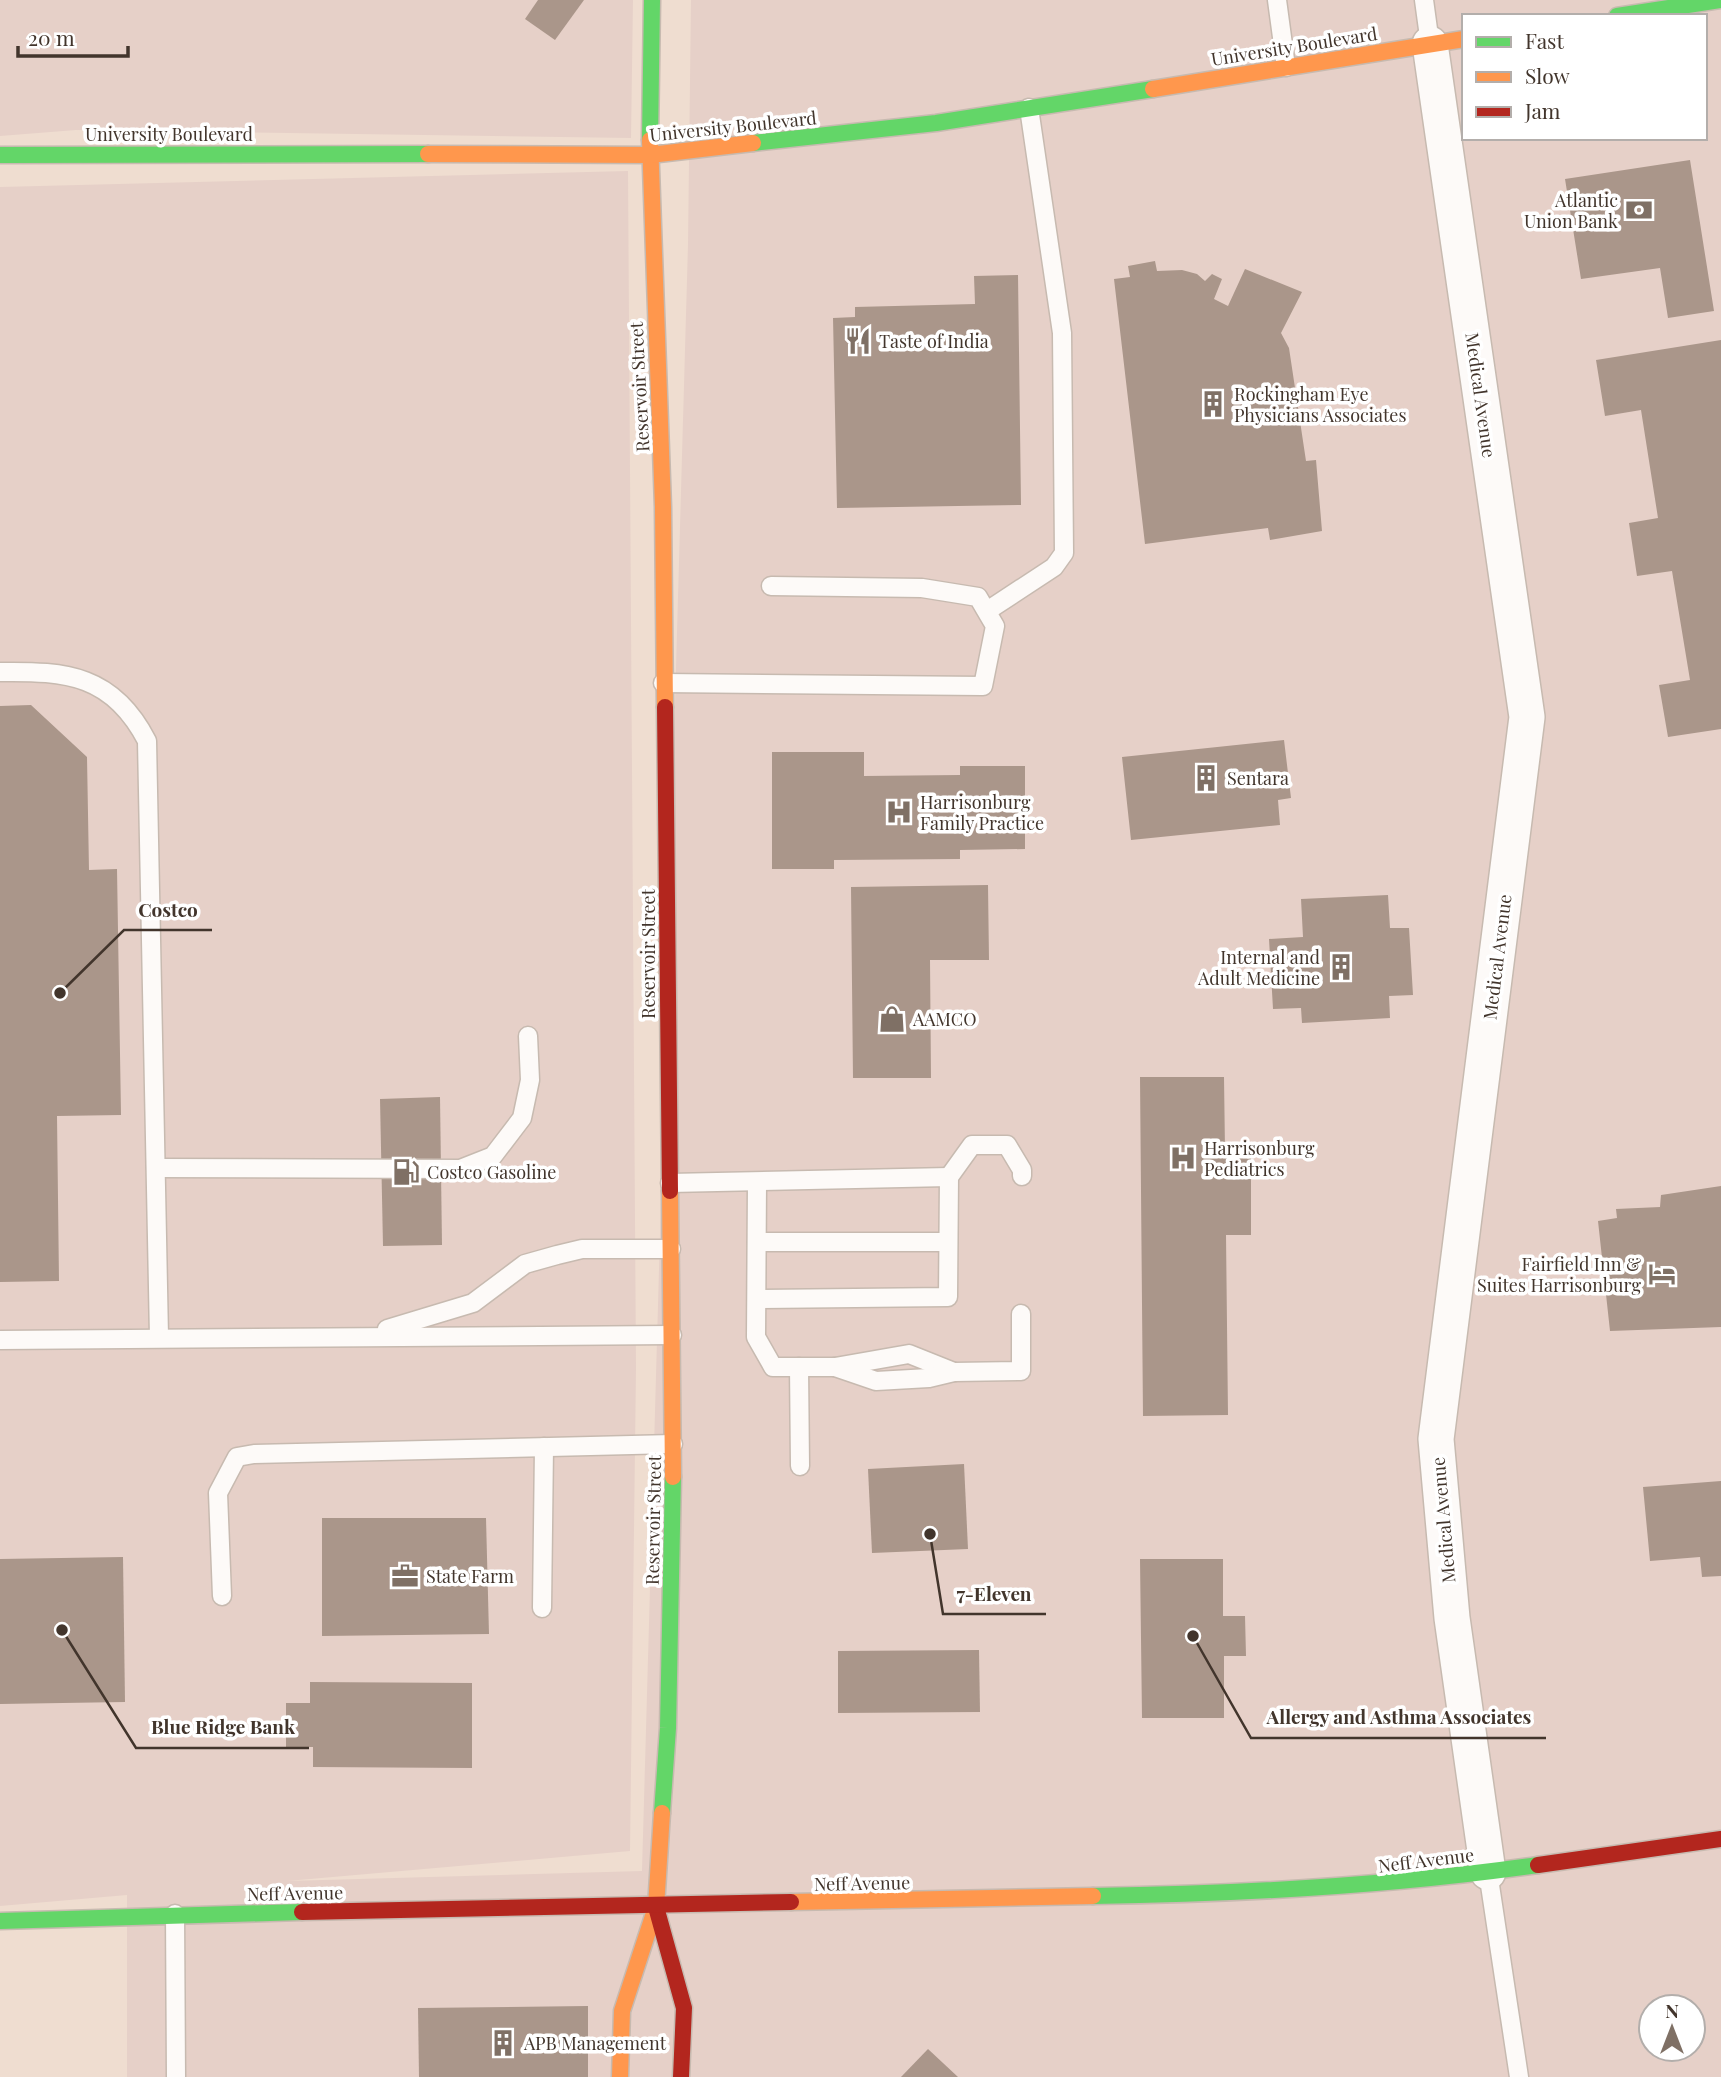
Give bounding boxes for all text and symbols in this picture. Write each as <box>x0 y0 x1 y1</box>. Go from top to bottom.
scale bar <box>18 14 128 58</box>
legend <box>1462 14 1707 140</box>
street label: University Boulevard <box>1209 21 1379 71</box>
text: 20 m <box>28 23 75 51</box>
text: Fast <box>1525 26 1564 54</box>
text: Slow <box>1525 61 1570 89</box>
text: Jam <box>1524 96 1561 124</box>
street label: University Boulevard <box>648 105 818 147</box>
street label: University Boulevard <box>85 122 253 146</box>
place label: Atlantic Union Bank <box>1524 188 1618 233</box>
bank icon: Atlantic Union Bank <box>1624 195 1654 225</box>
street label: Reservoir Street <box>624 321 654 453</box>
restaurant icon: Taste of India <box>843 326 873 356</box>
place label: Taste of India <box>879 329 989 353</box>
street label: Medical Avenue <box>1460 331 1502 459</box>
place label: Rockingham Eye Physicians Associates <box>1234 382 1407 427</box>
building icon: Rockingham Eye Physicians Associates <box>1198 389 1228 419</box>
building icon: Sentara <box>1191 763 1221 793</box>
place label: Sentara <box>1227 766 1289 790</box>
place label: Harrisonburg Family Practice <box>920 790 1044 835</box>
hospital icon: Harrisonburg Family Practice <box>884 797 914 827</box>
street label: Reservoir Street <box>636 888 660 1019</box>
callout: Costco <box>124 890 212 930</box>
street label: Medical Avenue <box>1477 893 1517 1021</box>
text: Costco <box>138 896 198 922</box>
place label: Internal and Adult Medicine <box>1197 945 1321 990</box>
building icon: Internal and Adult Medicine <box>1326 952 1356 982</box>
shop icon: AAMCO <box>877 1004 907 1034</box>
place label: AAMCO <box>912 1007 977 1031</box>
place label: Harrisonburg Pediatrics <box>1204 1136 1315 1181</box>
hospital icon: Harrisonburg Pediatrics <box>1168 1143 1198 1173</box>
fuel station icon: Costco Gasoline <box>391 1157 421 1187</box>
place label: Costco Gasoline <box>427 1160 556 1184</box>
place label: Fairfield Inn & Suites Harrisonburg <box>1477 1252 1641 1297</box>
hotel icon: Fairfield Inn & Suites Harrisonburg <box>1647 1259 1677 1289</box>
street label: Reservoir Street <box>640 1454 666 1585</box>
street label: Medical Avenue <box>1426 1456 1460 1584</box>
office icon: State Farm <box>390 1561 420 1591</box>
place label: State Farm <box>426 1564 514 1588</box>
callout: 7-Eleven <box>943 1574 1046 1614</box>
text: 7-Eleven <box>956 1580 1032 1606</box>
callout: Allergy and Asthma Associates <box>1251 1698 1546 1738</box>
text: Allergy and Asthma Associates <box>1266 1703 1532 1729</box>
callout: Blue Ridge Bank <box>136 1708 309 1748</box>
text: Blue Ridge Bank <box>151 1713 296 1739</box>
street label: Neff Avenue <box>1377 1842 1475 1878</box>
street label: Neff Avenue <box>814 1870 910 1896</box>
street label: Neff Avenue <box>247 1880 343 1906</box>
north arrow <box>1637 1993 1707 2063</box>
text: N <box>1665 1997 1679 2023</box>
building icon: APB Management <box>488 2028 518 2058</box>
place label: APB Management <box>523 2031 667 2055</box>

